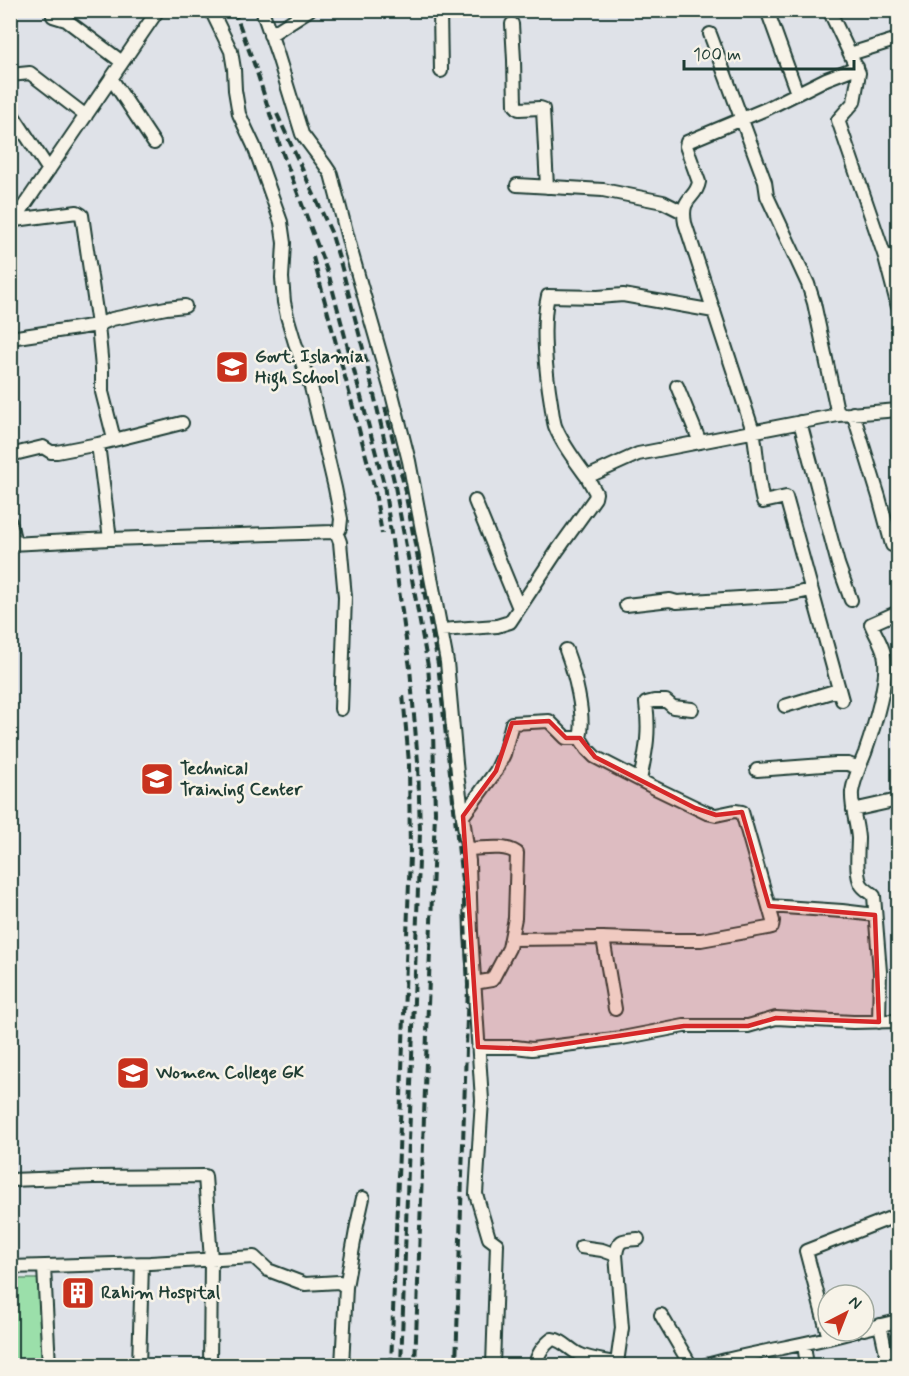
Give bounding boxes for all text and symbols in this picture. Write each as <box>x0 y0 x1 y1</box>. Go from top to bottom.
scale bar <box>684 33 854 71</box>
text: 100 m <box>693 43 741 67</box>
place label: Govt. Islamia High School <box>255 345 364 392</box>
school or university icon: Govt. Islamia High School <box>214 349 250 385</box>
place label: Technical Training Center <box>180 757 303 804</box>
school or university icon: Technical Training Center <box>139 761 175 797</box>
school or university icon: Women College GK <box>115 1055 151 1091</box>
place label: Women College GK <box>155 1061 305 1085</box>
building icon: Rahim Hospital <box>60 1275 96 1311</box>
place label: Rahim Hospital <box>101 1281 221 1305</box>
north arrow <box>816 1283 876 1343</box>
text: N <box>844 1292 866 1314</box>

